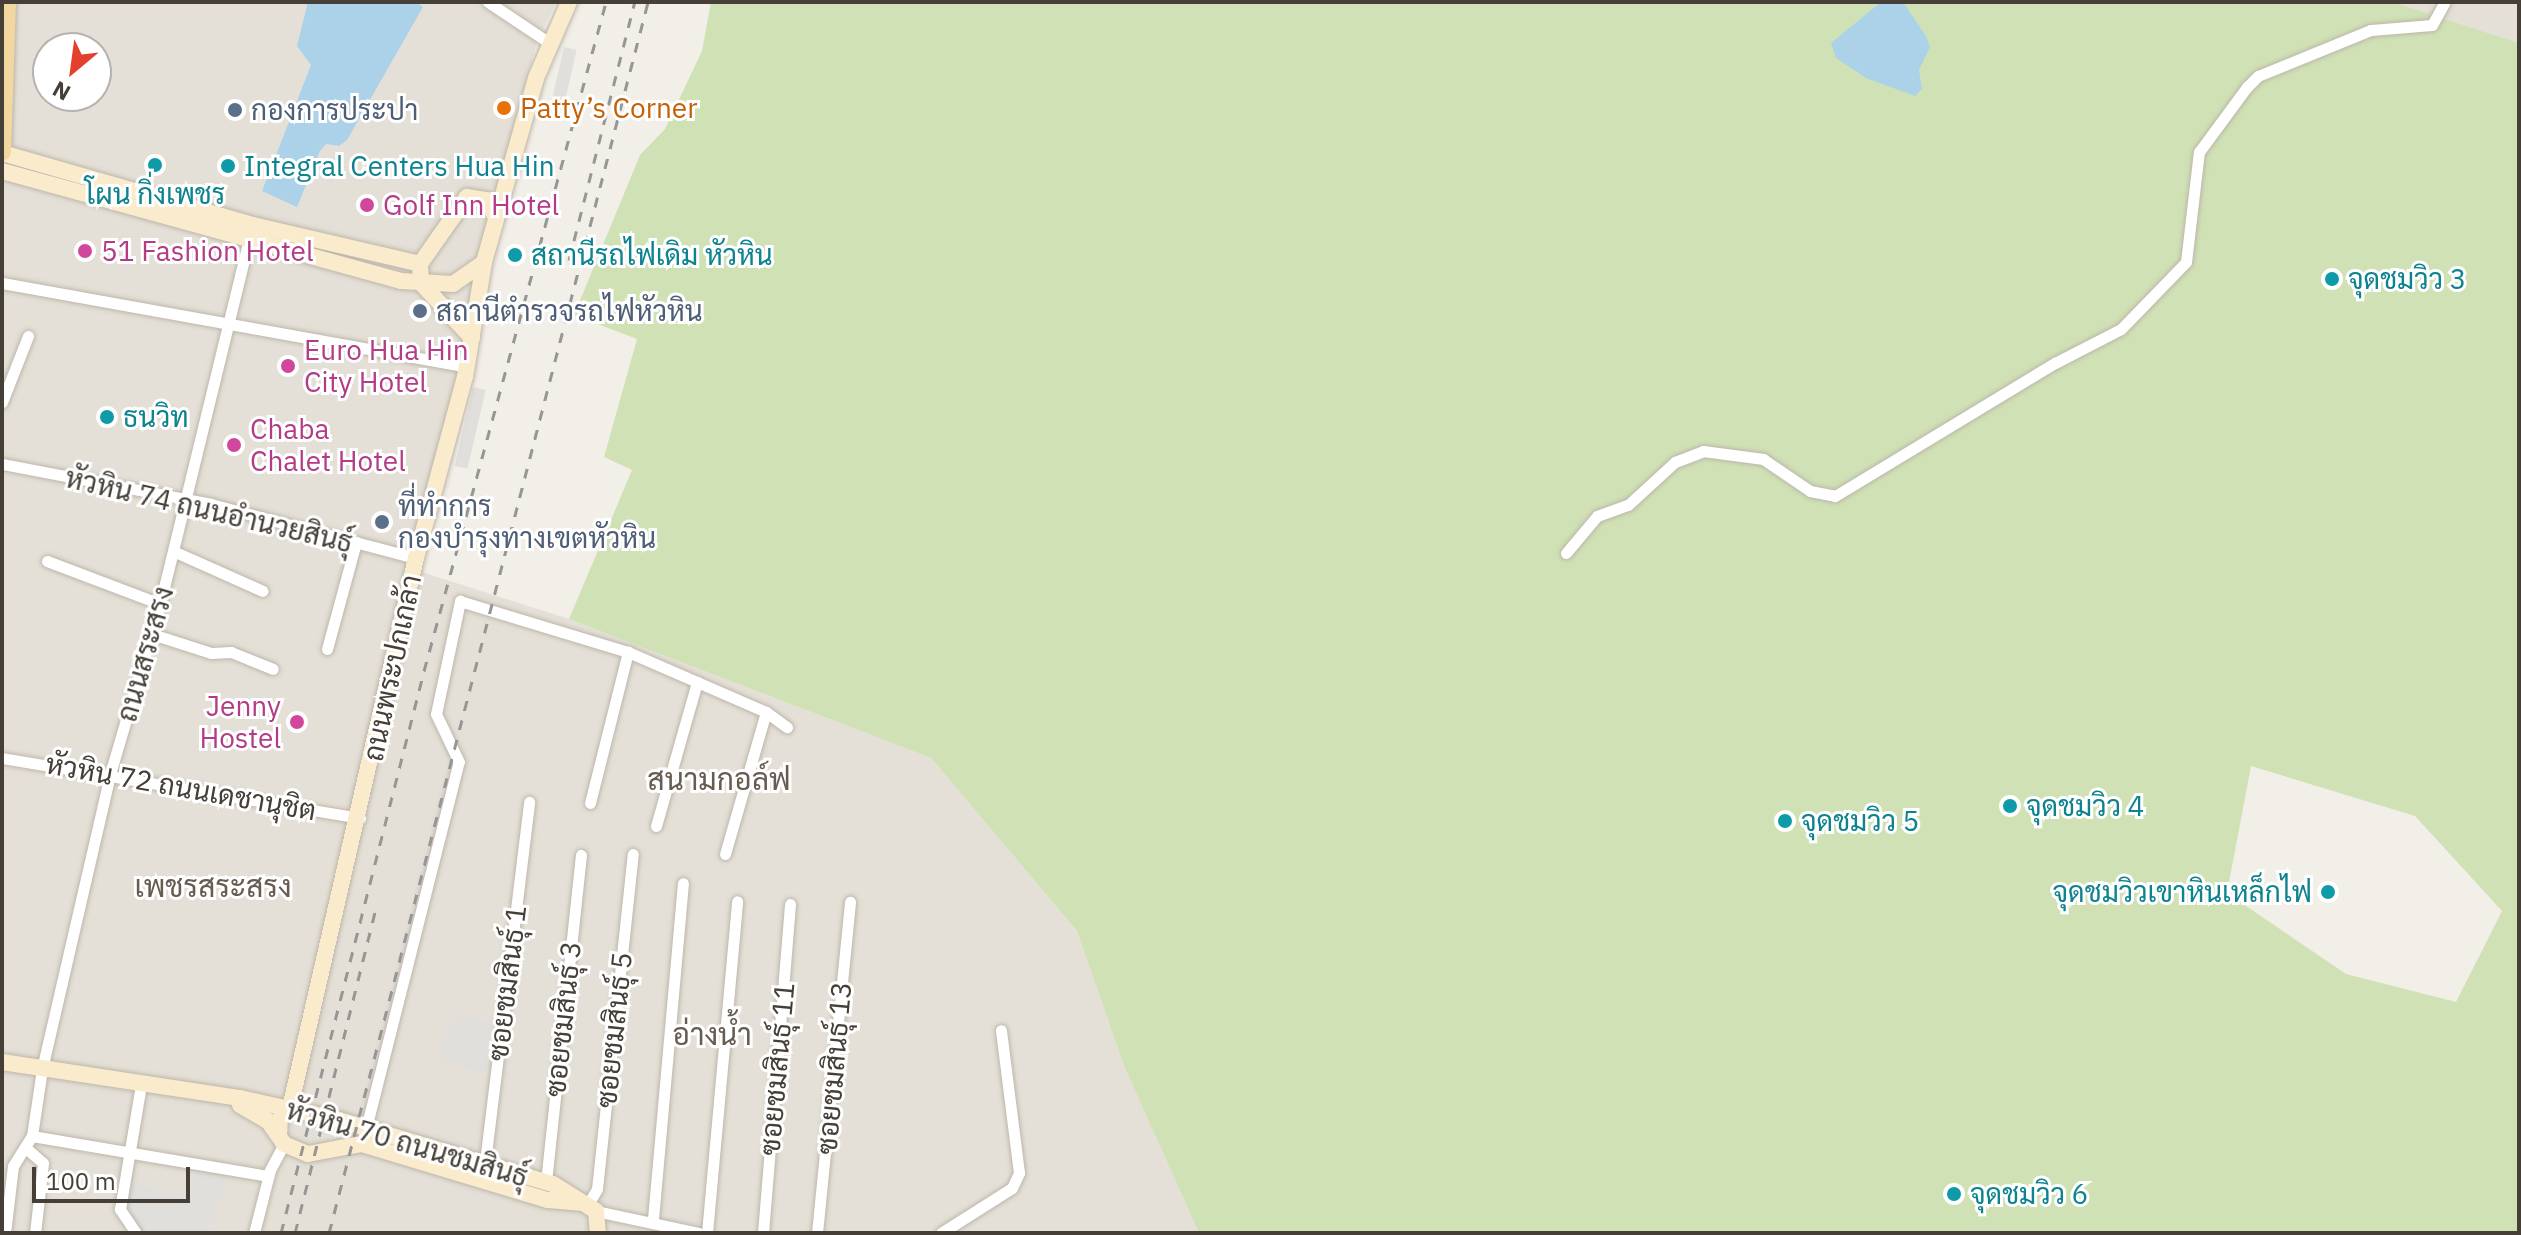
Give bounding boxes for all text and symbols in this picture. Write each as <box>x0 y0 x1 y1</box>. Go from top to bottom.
north arrow <box>32 32 112 112</box>
text: N <box>47 75 75 108</box>
place label: Patty’s Corner <box>520 91 698 125</box>
place label: กองการประปา <box>251 93 418 127</box>
marker: Patty’s Corner <box>495 99 513 117</box>
marker: กองการประปา <box>226 101 244 119</box>
place label: Integral Centers Hua Hin <box>244 149 555 183</box>
marker: โผน กิ่งเพชร <box>146 156 164 174</box>
marker: Integral Centers Hua Hin <box>219 157 237 175</box>
place label: โผน กิ่งเพชร <box>85 177 225 211</box>
place label: Golf Inn Hotel <box>383 188 559 222</box>
marker: Golf Inn Hotel <box>358 196 376 214</box>
place label: 51 Fashion Hotel <box>101 234 314 268</box>
place label: สถานีรถไฟเดิม หัวหิน <box>531 238 773 272</box>
marker: 51 Fashion Hotel <box>76 242 94 260</box>
marker: สถานีรถไฟเดิม หัวหิน <box>506 246 524 264</box>
place label: จุดชมวิว 3 <box>2348 262 2466 296</box>
marker: จุดชมวิว 3 <box>2323 270 2341 288</box>
place label: สถานีตำรวจรถไฟหัวหิน <box>436 294 703 328</box>
marker: สถานีตำรวจรถไฟหัวหิน <box>411 302 429 320</box>
place label: Euro Hua Hin City Hotel <box>304 333 469 399</box>
marker: Euro Hua Hin City Hotel <box>279 357 297 375</box>
place label: ธนวิท <box>123 400 189 434</box>
marker: ธนวิท <box>98 408 116 426</box>
place label: Chaba Chalet Hotel <box>250 412 406 478</box>
marker: Chaba Chalet Hotel <box>225 436 243 454</box>
street label: หัวหิน 74 ถนนอำนวยสินธุ์ <box>62 461 356 559</box>
place label: ที่ทำการ กองบำรุงทางเขตหัวหิน <box>398 489 656 555</box>
marker: ที่ทำการ กองบำรุงทางเขตหัวหิน <box>373 513 391 531</box>
street label: ถนนพระปกเกล้า <box>356 572 428 764</box>
street label: ถนนสระสรง <box>110 582 180 726</box>
place label: Jenny Hostel <box>199 689 281 755</box>
marker: Jenny Hostel <box>288 713 306 731</box>
street label: หัวหิน 72 ถนนเดชานุชิต <box>43 747 319 827</box>
district label: สนามกอล์ฟ <box>647 761 791 797</box>
place label: จุดชมวิว 4 <box>2026 789 2144 823</box>
marker: จุดชมวิว 4 <box>2001 797 2019 815</box>
place label: จุดชมวิว 5 <box>1801 804 1919 838</box>
marker: จุดชมวิว 5 <box>1776 812 1794 830</box>
district label: เพชรสระสรง <box>134 868 292 904</box>
place label: จุดชมวิวเขาหินเหล็กไฟ <box>2053 875 2312 909</box>
marker: จุดชมวิวเขาหินเหล็กไฟ <box>2319 883 2337 901</box>
street label: ซอยชมสินธุ์ 1 <box>481 903 533 1063</box>
street label: ซอยชมสินธุ์ 3 <box>538 939 588 1099</box>
street label: ซอยชมสินธุ์ 5 <box>589 950 639 1110</box>
street label: ซอยชมสินธุ์ 13 <box>810 980 858 1156</box>
street label: ซอยชมสินธุ์ 11 <box>753 981 801 1157</box>
district label: อ่างน้ำ <box>672 1016 752 1052</box>
street label: หัวหิน 70 ถนนชมสินธุ์ <box>282 1092 532 1194</box>
scale bar <box>36 1151 194 1201</box>
text: 100 m <box>46 1165 116 1197</box>
place label: จุดชมวิว 6 <box>1970 1177 2088 1211</box>
marker: จุดชมวิว 6 <box>1945 1185 1963 1203</box>

